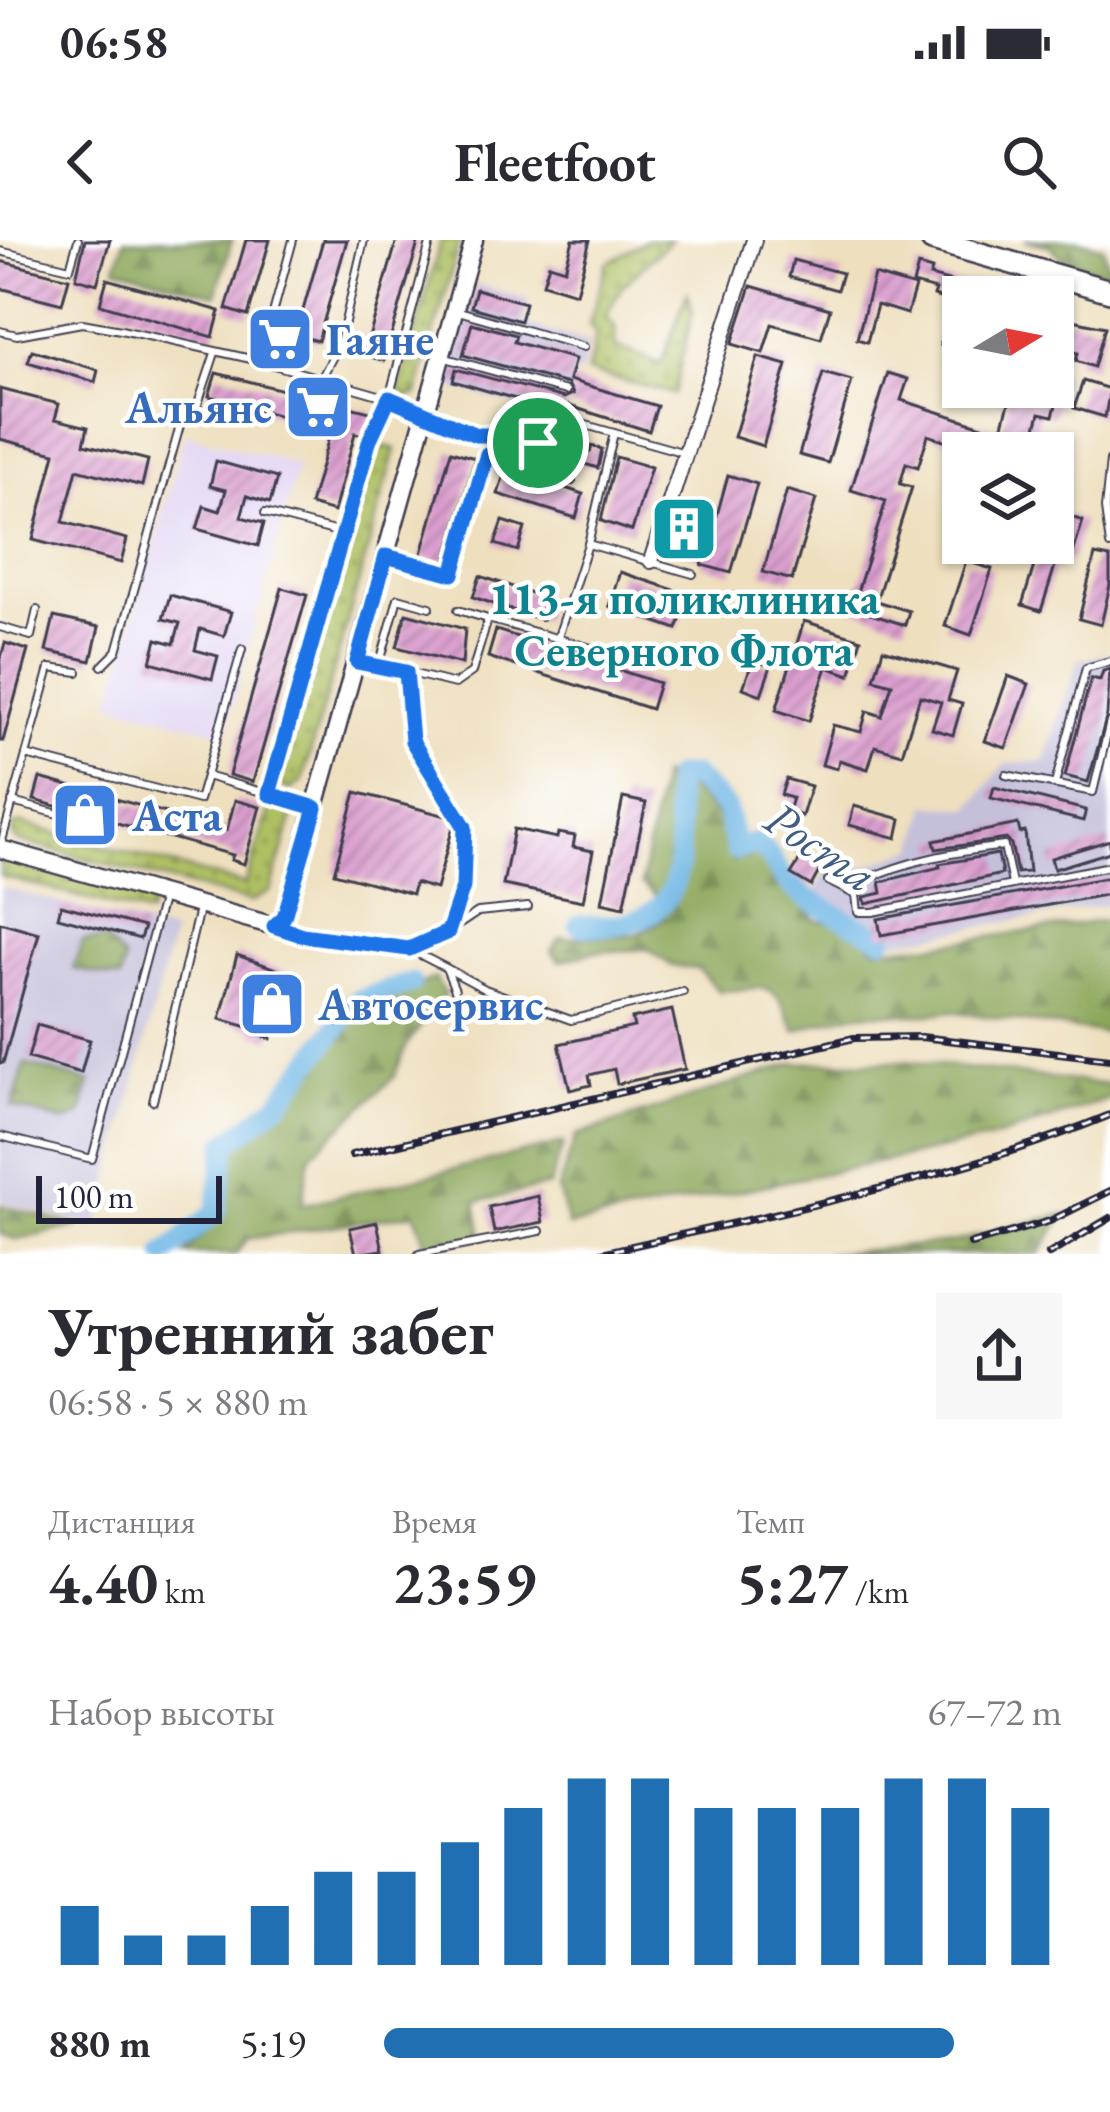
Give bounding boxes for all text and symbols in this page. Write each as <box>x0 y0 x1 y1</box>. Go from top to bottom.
text: 06:58 <box>60 13 168 71</box>
text: Fleetfoot <box>454 127 656 197</box>
icon: back <box>48 129 114 195</box>
icon: search <box>996 129 1062 195</box>
north arrow <box>942 276 1074 408</box>
map controls <box>942 276 1074 564</box>
supermarket icon: Гаяне <box>245 304 315 374</box>
place label: Гаяне <box>326 310 434 368</box>
supermarket icon: Альянс <box>283 372 353 442</box>
place label: Альянс <box>124 378 272 436</box>
pin <box>487 392 589 494</box>
icon: arrive <box>505 410 571 476</box>
button: layers <box>942 432 1074 564</box>
building icon: 113-я поликлиника Северного Флота <box>649 494 719 564</box>
place label: 113-я поликлиника Северного Флота <box>489 569 880 679</box>
shop icon: Аста <box>50 780 120 850</box>
place label: Аста <box>131 786 222 844</box>
water label: Роста <box>753 786 889 906</box>
shop icon: Автосервис <box>237 969 307 1039</box>
place label: Автосервис <box>317 975 544 1033</box>
scale bar <box>36 1170 222 1223</box>
text: 100 m <box>54 1175 134 1218</box>
text: Утренний забег <box>48 1288 494 1374</box>
button: share <box>936 1293 1062 1419</box>
text: 06:58 · 5 × 880 m <box>48 1376 308 1427</box>
text: Дистанция <box>48 1500 195 1543</box>
text: Время <box>392 1500 477 1543</box>
text: Темп <box>736 1500 805 1543</box>
text: 4.40 <box>48 1543 158 1621</box>
text: 23:59 <box>392 1543 536 1621</box>
text: 5:27 <box>736 1543 848 1621</box>
text: km <box>158 1570 206 1613</box>
text: /km <box>848 1570 909 1613</box>
text: Набор высоты <box>48 1686 275 1737</box>
text: 67–72 m <box>928 1686 1062 1737</box>
text: 880 m <box>48 2018 151 2069</box>
text: 5:19 <box>240 2018 306 2069</box>

